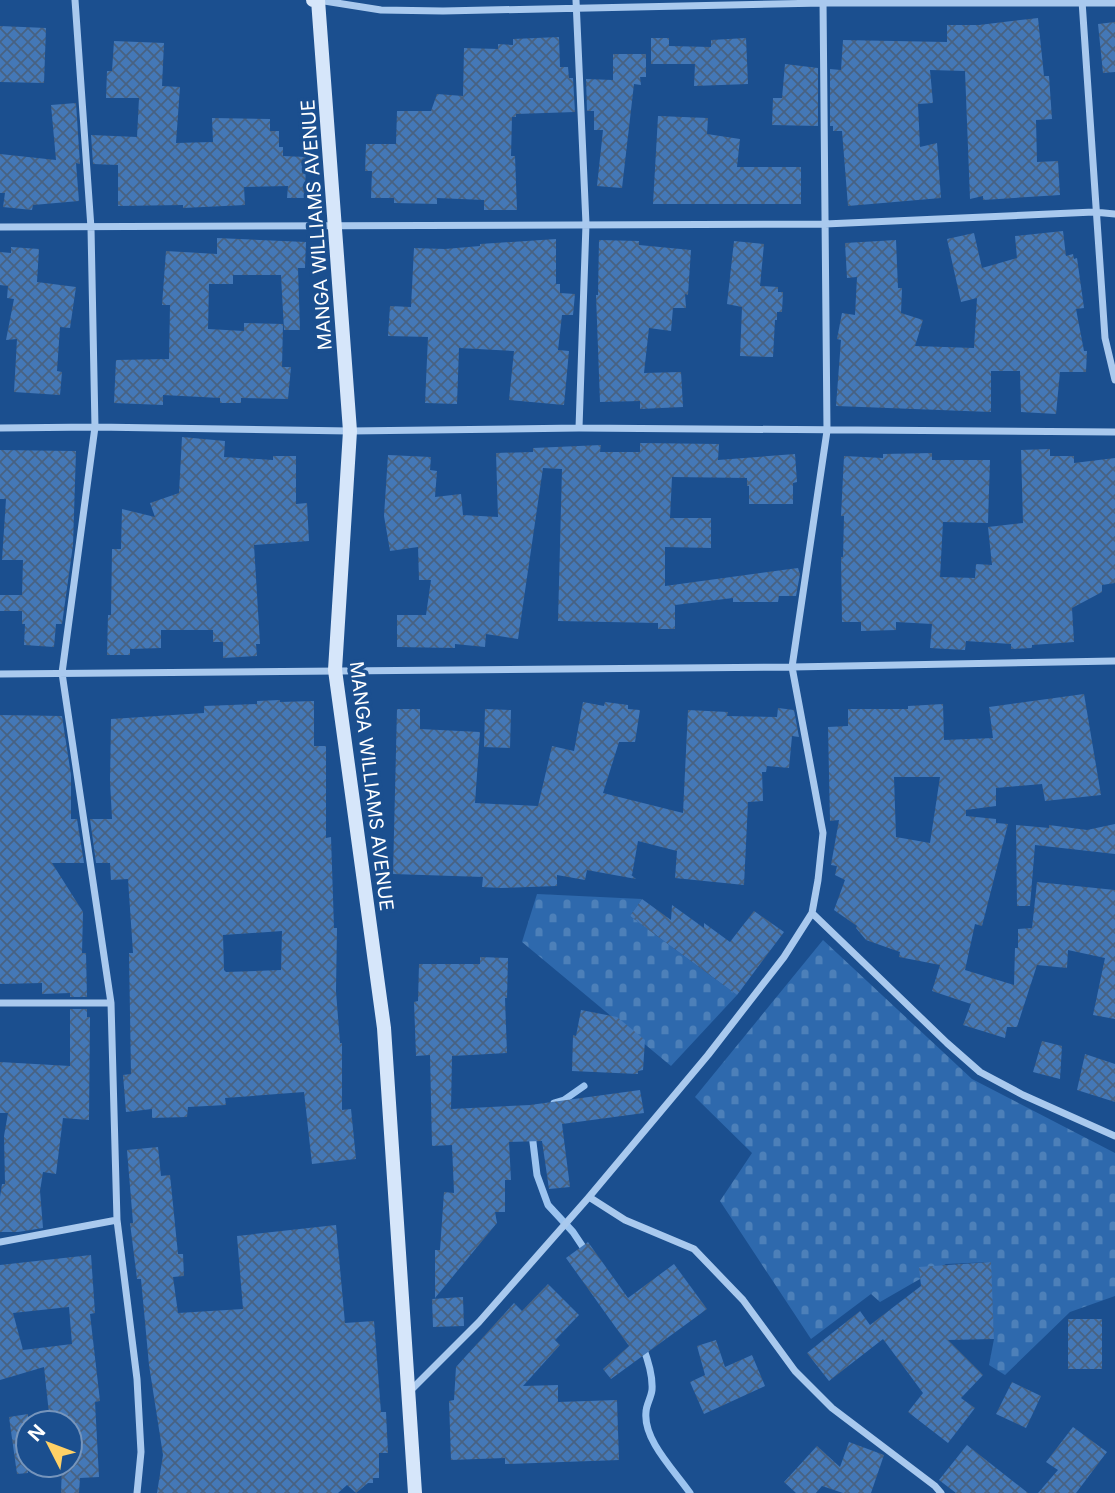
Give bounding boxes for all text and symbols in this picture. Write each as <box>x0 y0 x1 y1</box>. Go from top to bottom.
street label: MANGA WILLIAMS AVENUE <box>296 99 337 351</box>
street label: MANGA WILLIAMS AVENUE <box>345 660 398 912</box>
north arrow <box>14 1409 84 1479</box>
text: N <box>23 1420 50 1446</box>

